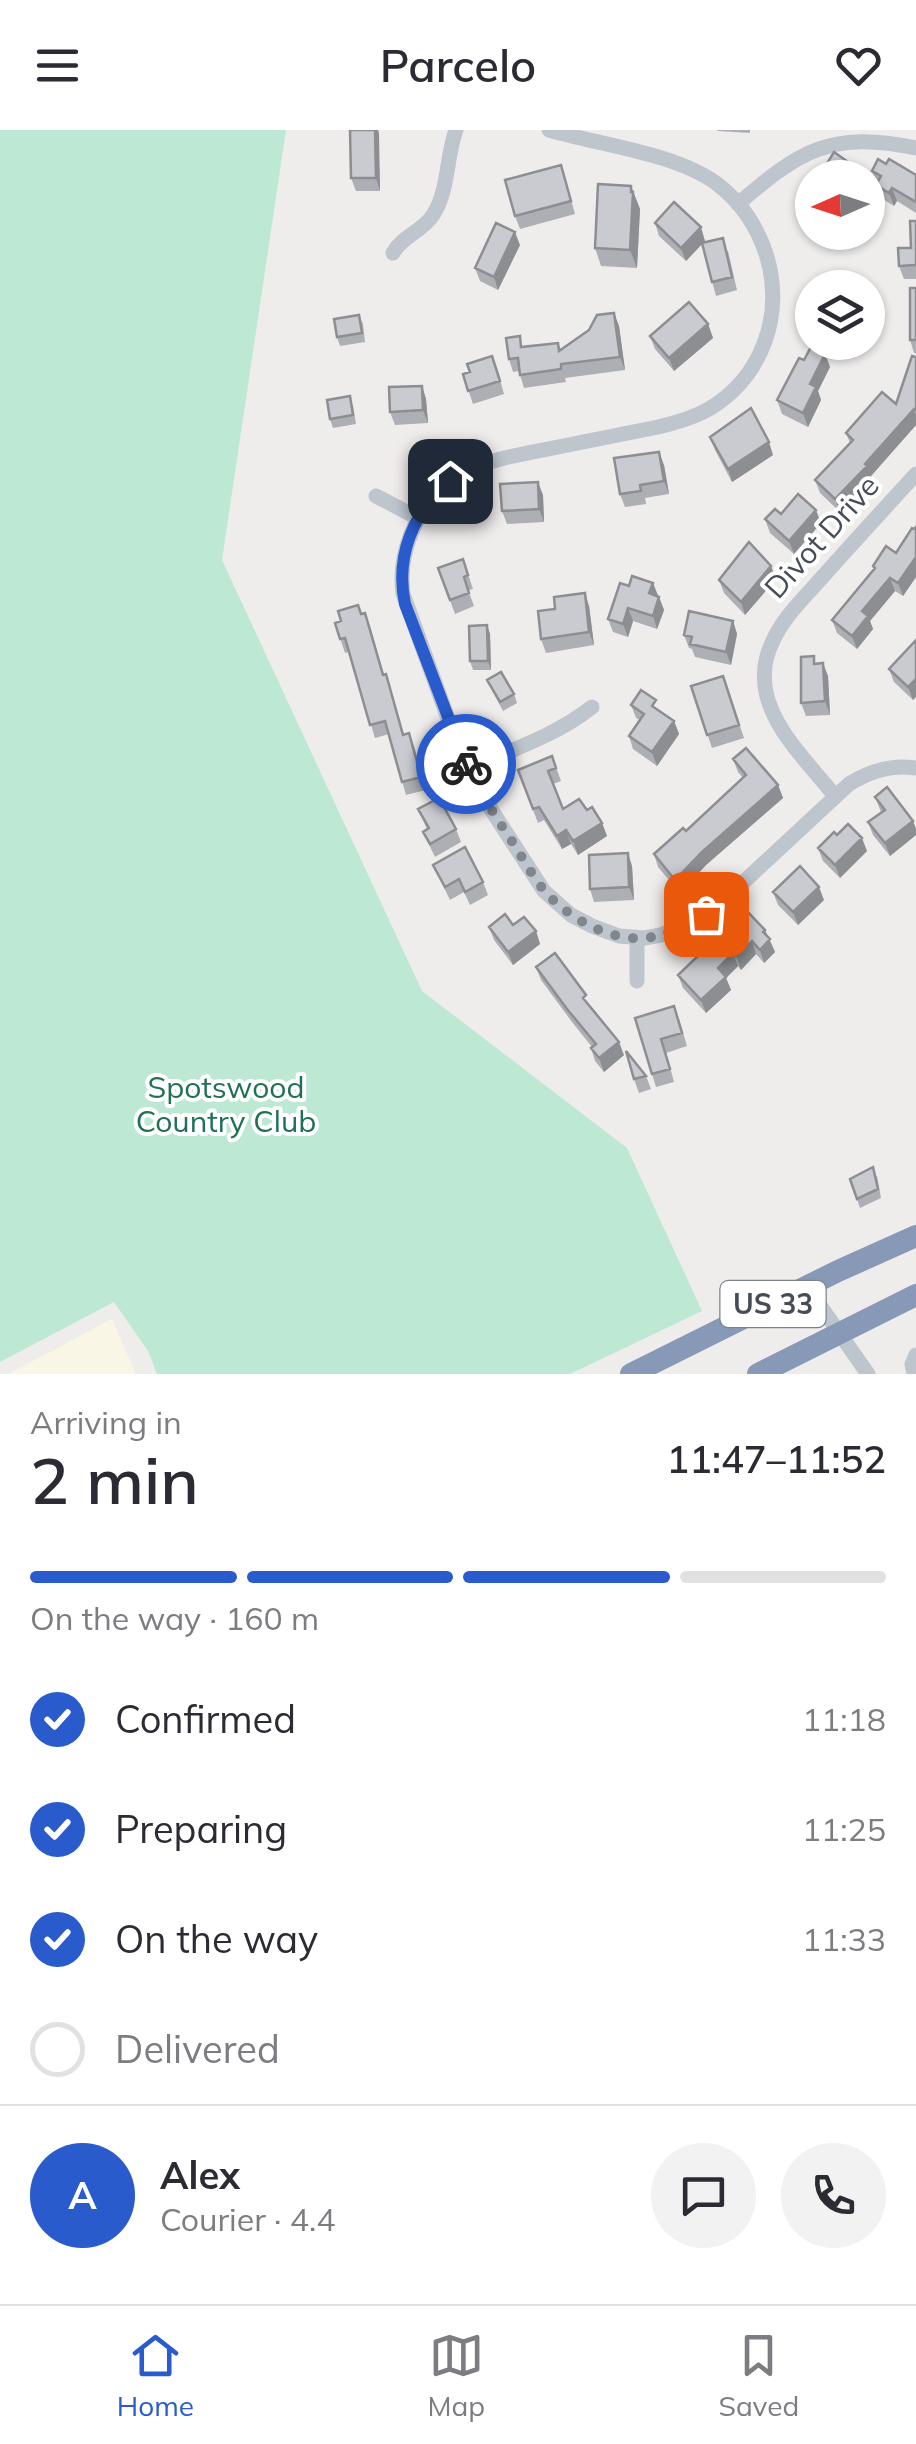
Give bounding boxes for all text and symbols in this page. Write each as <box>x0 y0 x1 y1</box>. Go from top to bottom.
text: Parcelo <box>380 37 536 93</box>
icon: menu <box>30 38 85 93</box>
icon: heart <box>831 38 886 93</box>
north arrow <box>795 160 885 250</box>
map controls <box>795 160 885 360</box>
button: layers <box>795 270 885 360</box>
pin <box>408 439 493 524</box>
icon: home <box>423 454 478 509</box>
street label: Divot Drive <box>756 467 887 606</box>
courier <box>416 714 516 814</box>
icon: bike <box>439 737 494 792</box>
pin <box>664 872 749 957</box>
icon: bag <box>679 887 734 942</box>
park label: Spotswood Country Club <box>136 1068 316 1140</box>
road number: US 33 <box>720 1281 826 1327</box>
text: Arriving in <box>30 1402 182 1442</box>
text: 11:47–11:52 <box>666 1435 886 1483</box>
text: 2 min <box>30 1439 199 1520</box>
text: On the way · 160 m <box>30 1598 319 1638</box>
icon: check <box>30 1692 85 1747</box>
text: Confirmed <box>115 1695 296 1743</box>
text: 11:18 <box>802 1699 886 1739</box>
icon: check <box>30 1802 85 1857</box>
text: Preparing <box>115 1805 287 1853</box>
text: 11:25 <box>802 1809 886 1849</box>
icon: check <box>30 1912 85 1967</box>
text: On the way <box>115 1915 318 1963</box>
text: 11:33 <box>802 1919 886 1959</box>
text: Delivered <box>115 2025 280 2073</box>
button: chat <box>651 2143 756 2248</box>
button: phone <box>781 2143 886 2248</box>
text: Alex <box>160 2151 240 2199</box>
text: A <box>68 2171 97 2219</box>
text: Courier · 4.4 <box>160 2199 336 2239</box>
tab: Home <box>117 2328 194 2423</box>
tab: Map <box>427 2328 485 2423</box>
tab: Saved <box>718 2328 799 2423</box>

